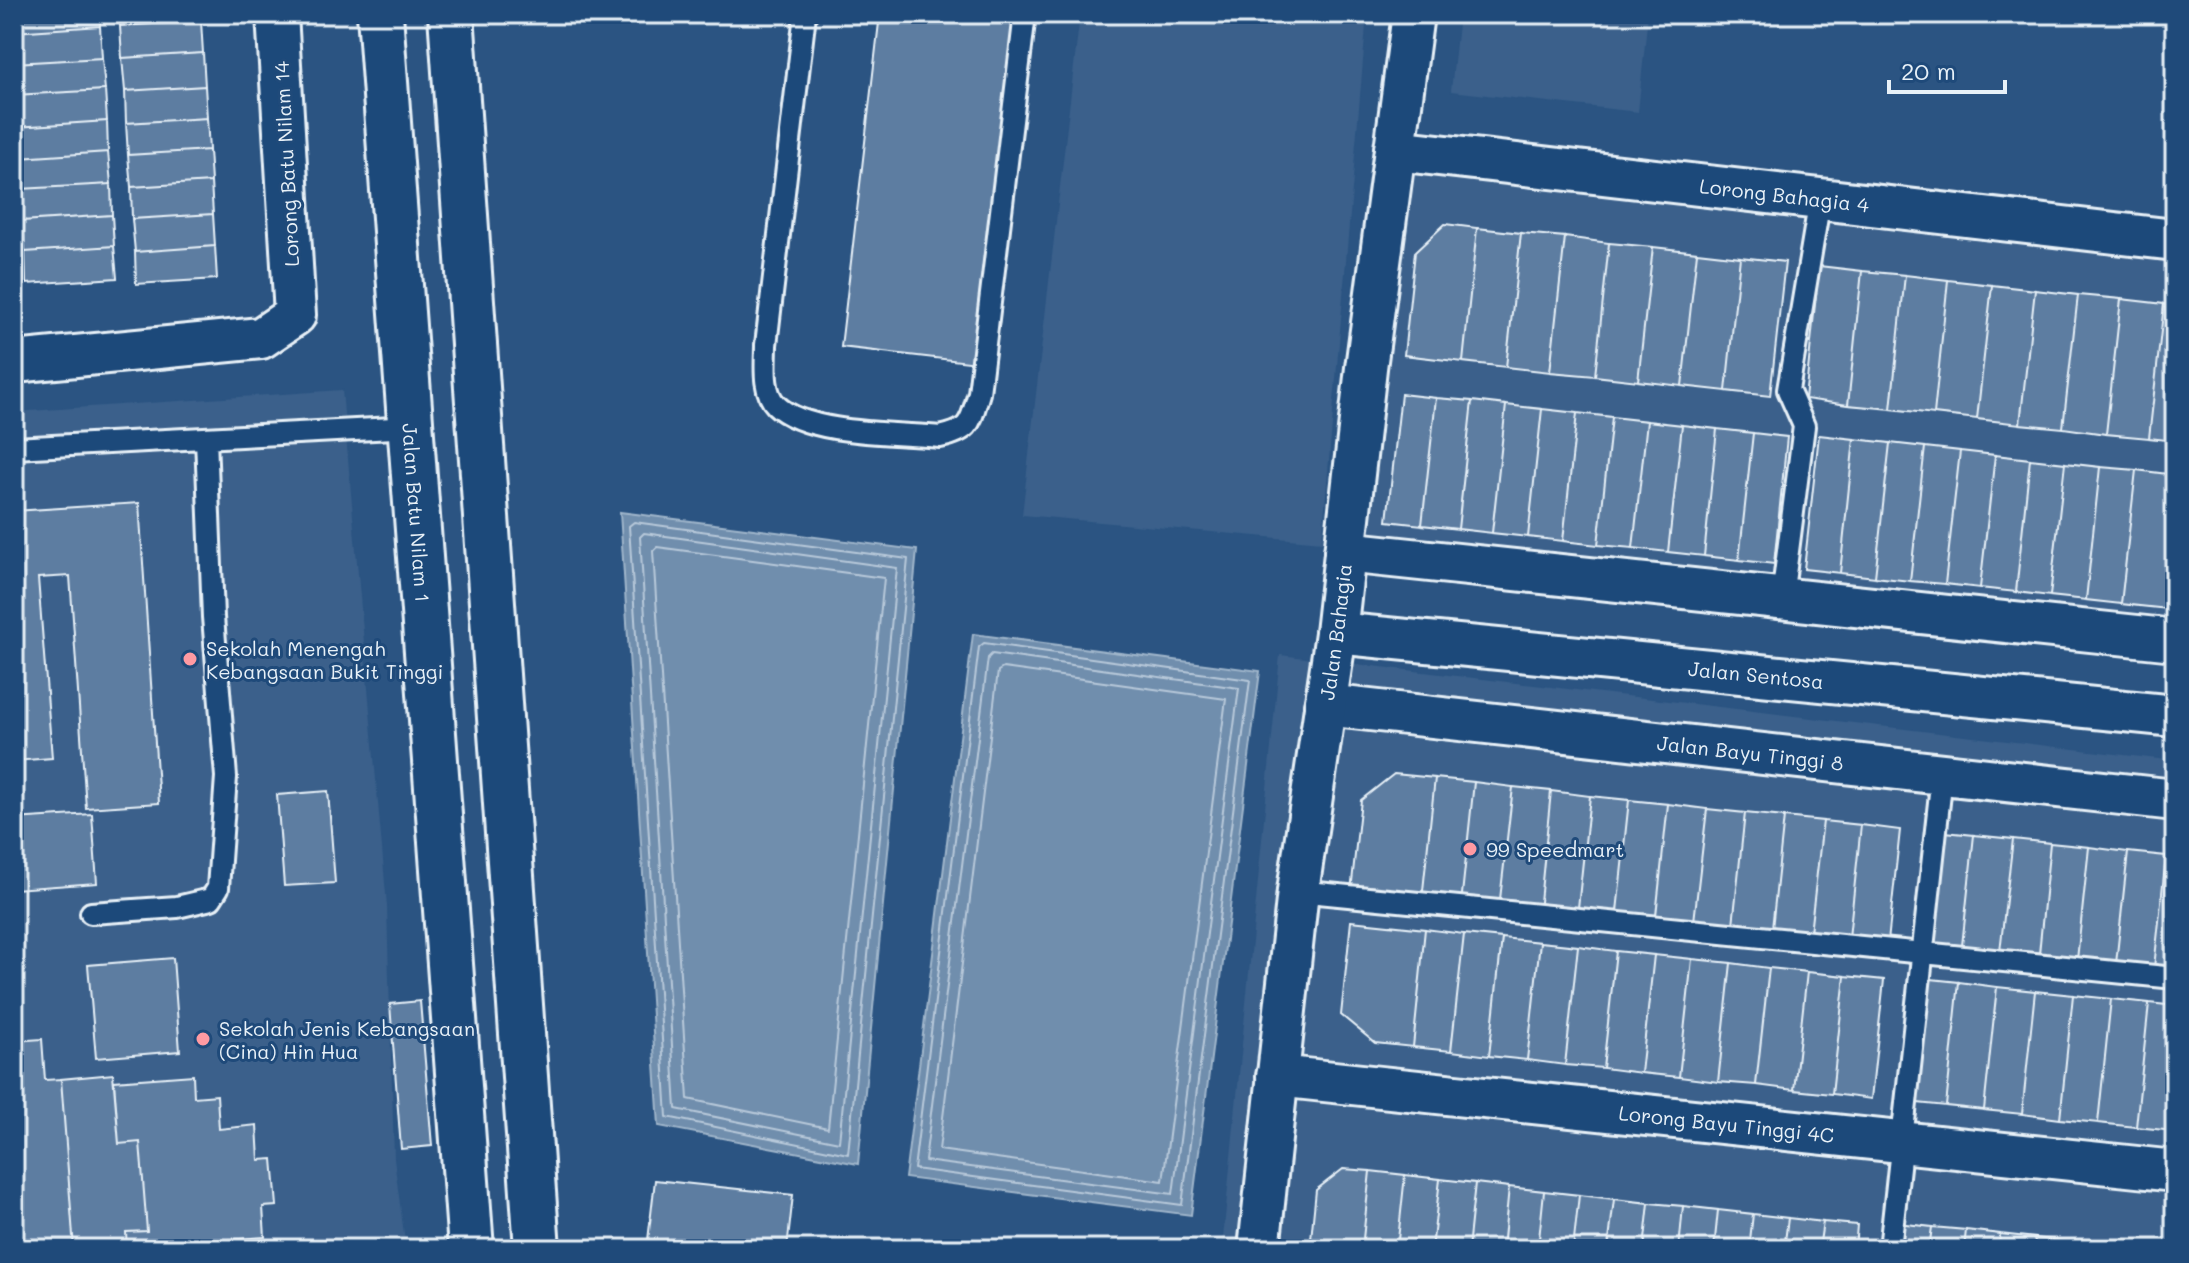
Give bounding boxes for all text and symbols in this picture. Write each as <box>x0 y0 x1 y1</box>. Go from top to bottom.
scale bar <box>1889 44 2005 94</box>
text: 20 m <box>1901 55 1956 86</box>
street label: Lorong Batu Nilam 14 <box>268 60 304 267</box>
street label: Lorong Bahagia 4 <box>1698 172 1871 218</box>
street label: Jalan Batu Nilam 1 <box>397 422 436 603</box>
street label: Jalan Bahagia <box>1313 562 1357 702</box>
place label: Sekolah Menengah Kebangsaan Bukit Tinggi <box>206 635 443 684</box>
marker: Sekolah Menengah Kebangsaan Bukit Tinggi <box>181 650 199 668</box>
street label: Jalan Sentosa <box>1687 655 1825 694</box>
street label: Jalan Bayu Tinggi 8 <box>1656 729 1845 776</box>
place label: 99 Speedmart <box>1486 836 1624 862</box>
marker: 99 Speedmart <box>1461 840 1479 858</box>
place label: Sekolah Jenis Kebangsaan (Cina) Hin Hua <box>219 1015 475 1064</box>
marker: Sekolah Jenis Kebangsaan (Cina) Hin Hua <box>194 1030 212 1048</box>
street label: Lorong Bayu Tinggi 4C <box>1618 1099 1835 1148</box>

